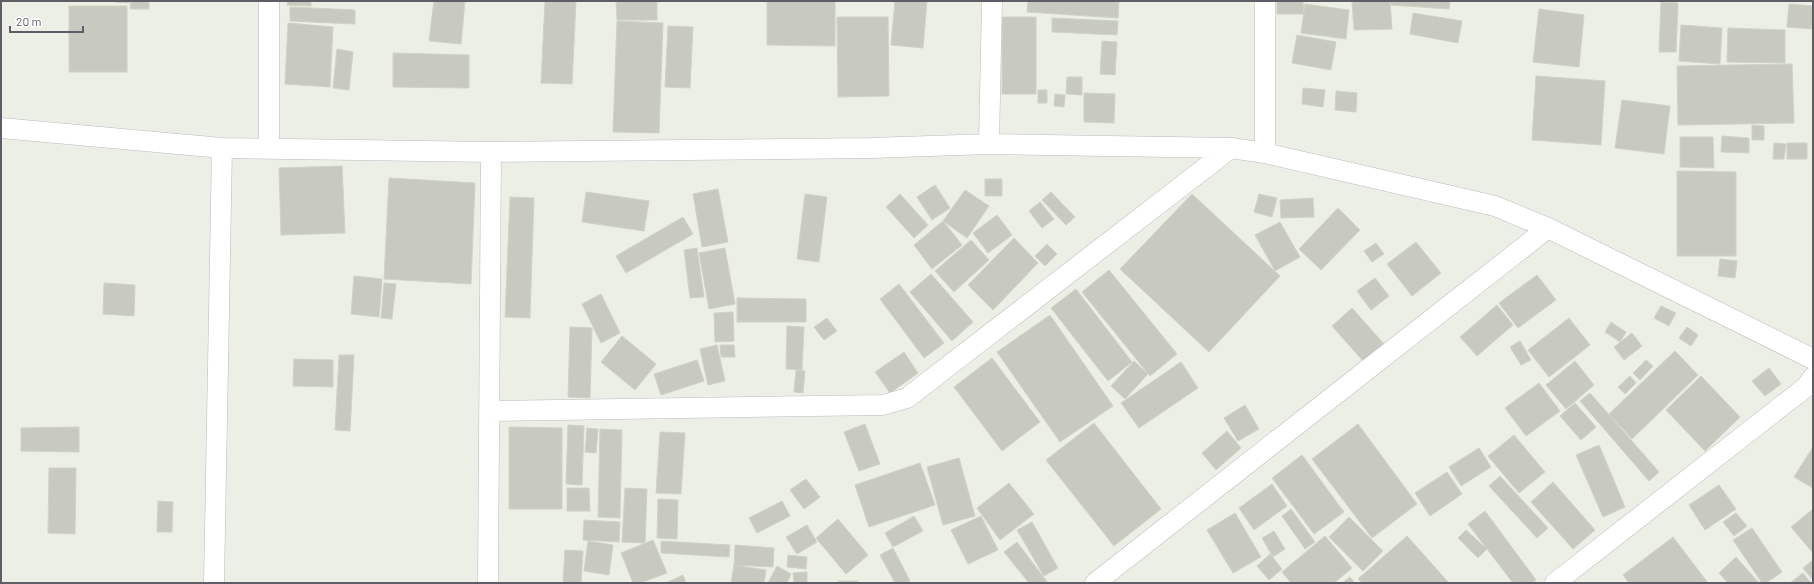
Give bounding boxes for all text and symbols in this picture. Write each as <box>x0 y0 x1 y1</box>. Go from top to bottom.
scale bar <box>10 8 83 34</box>
text: 20 m <box>16 14 42 28</box>

